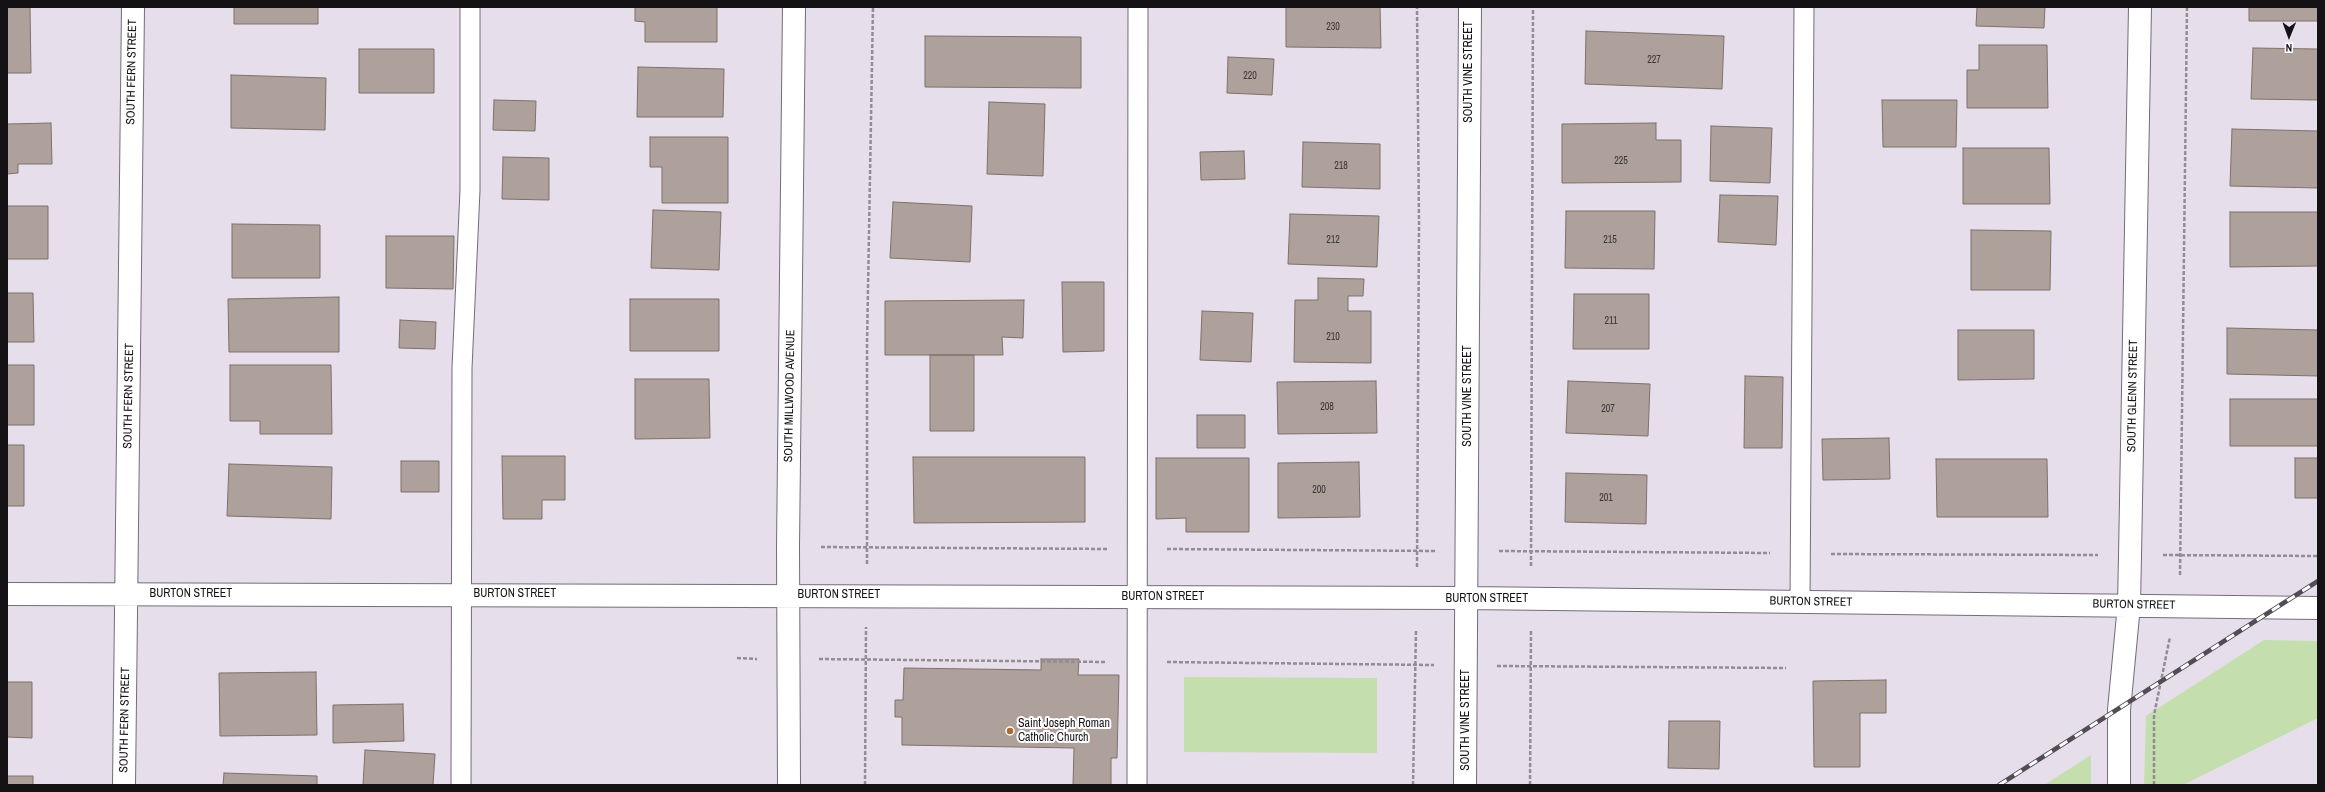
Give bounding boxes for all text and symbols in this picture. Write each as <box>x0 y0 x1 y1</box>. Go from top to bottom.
north arrow <box>2269 16 2309 56</box>
street label: SOUTH FERN STREET <box>124 19 140 125</box>
house number: 230 <box>1326 21 1340 33</box>
street label: SOUTH VINE STREET <box>1462 21 1476 123</box>
text: N <box>2285 41 2292 55</box>
house number: 227 <box>1647 54 1661 66</box>
house number: 220 <box>1243 70 1257 82</box>
house number: 225 <box>1614 155 1628 167</box>
house number: 218 <box>1334 160 1348 172</box>
house number: 212 <box>1326 234 1340 246</box>
house number: 215 <box>1603 234 1617 246</box>
house number: 211 <box>1604 315 1618 327</box>
street label: SOUTH MILLWOOD AVENUE <box>782 330 798 462</box>
house number: 210 <box>1326 331 1340 343</box>
street label: SOUTH GLENN STREET <box>2125 340 2141 452</box>
street label: SOUTH FERN STREET <box>121 343 137 449</box>
street label: SOUTH VINE STREET <box>1461 345 1475 447</box>
house number: 208 <box>1320 401 1334 413</box>
house number: 207 <box>1601 403 1615 415</box>
house number: 200 <box>1312 484 1326 496</box>
house number: 201 <box>1599 492 1613 504</box>
street label: BURTON STREET <box>150 587 232 601</box>
street label: BURTON STREET <box>474 587 556 601</box>
street label: BURTON STREET <box>798 588 880 602</box>
street label: BURTON STREET <box>1122 590 1204 604</box>
street label: BURTON STREET <box>1446 592 1528 606</box>
street label: BURTON STREET <box>1769 594 1853 610</box>
street label: BURTON STREET <box>2092 597 2176 613</box>
street label: SOUTH FERN STREET <box>117 667 133 773</box>
street label: SOUTH VINE STREET <box>1459 669 1473 771</box>
place label: Saint Joseph Roman Catholic Church <box>1018 717 1110 745</box>
marker: Saint Joseph Roman Catholic Church <box>1005 726 1015 736</box>

